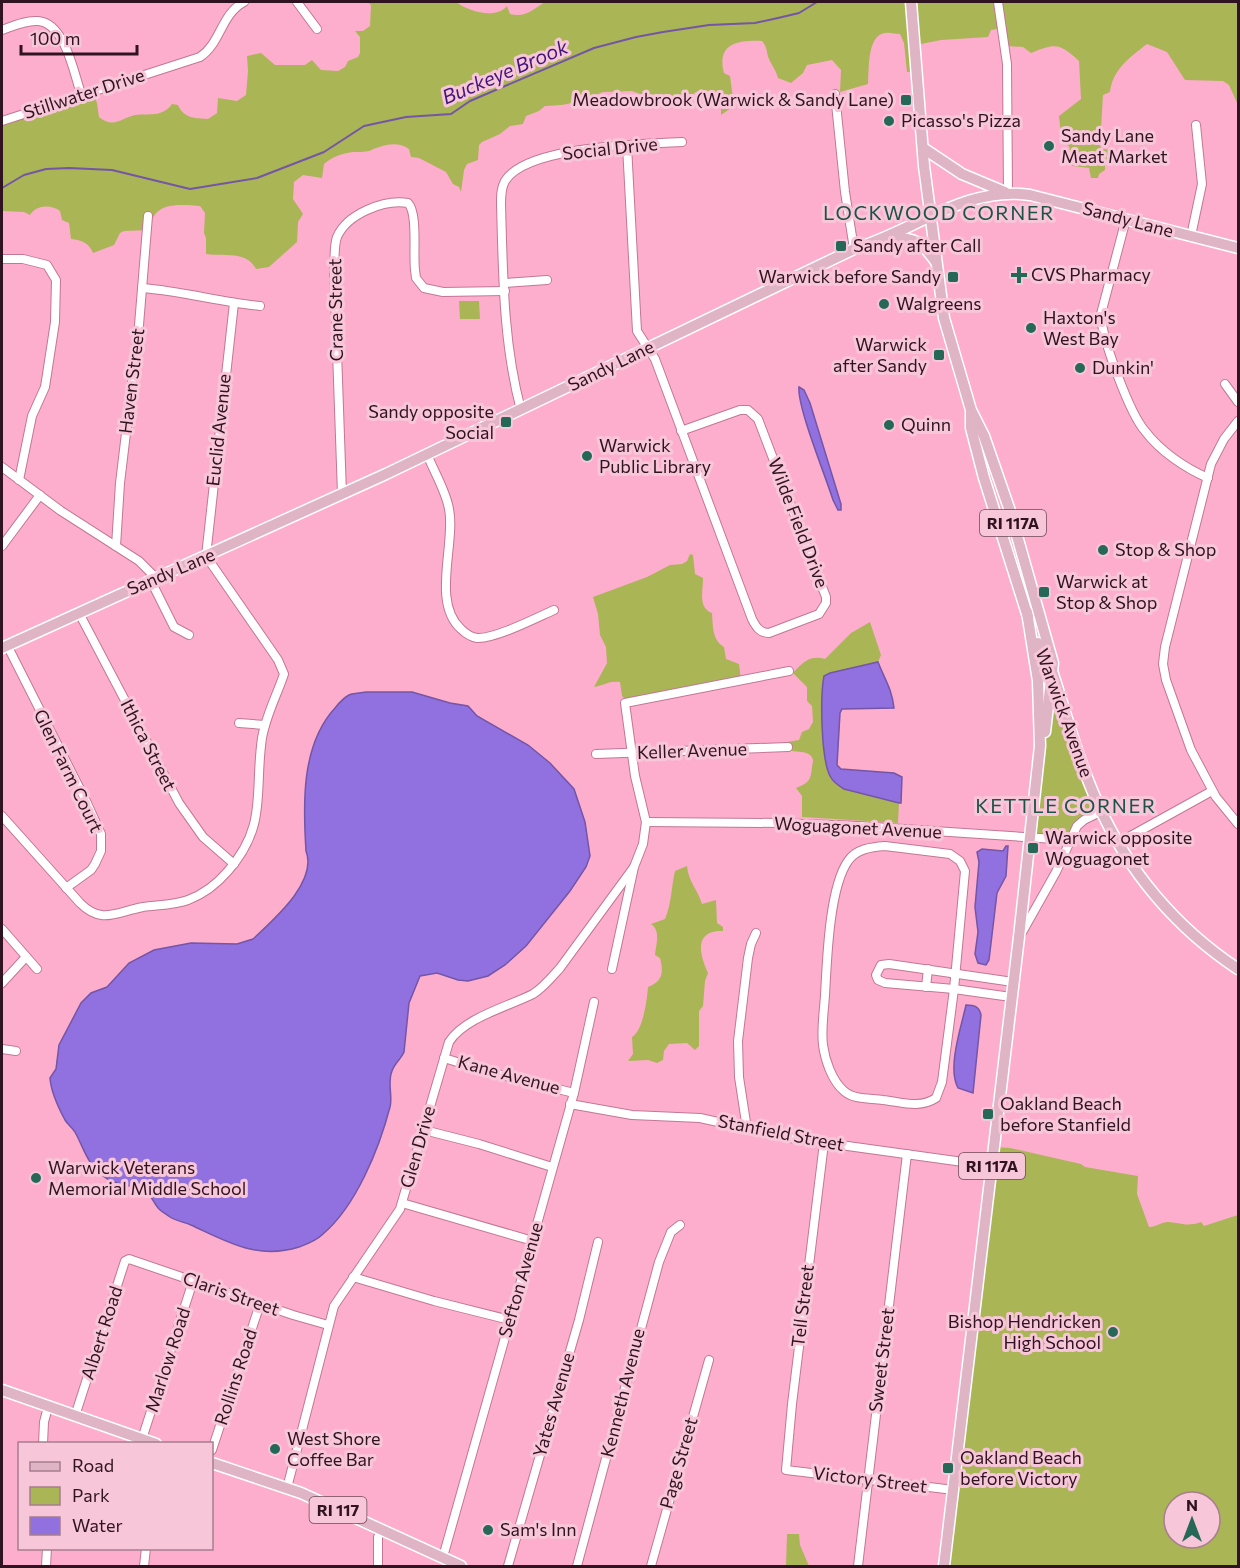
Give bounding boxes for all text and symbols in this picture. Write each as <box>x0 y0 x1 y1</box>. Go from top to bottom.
scale bar <box>21 18 136 56</box>
text: 100 m <box>30 27 80 49</box>
water label: Buckeye Brook <box>438 33 572 108</box>
street label: Stillwater Drive <box>20 63 147 123</box>
place label: Meadowbrook (Warwick & Sandy Lane) <box>572 88 894 110</box>
marker: Meadowbrook (Warwick & Sandy Lane) <box>899 93 913 107</box>
place label: Picasso's Pizza <box>901 109 1021 131</box>
marker: Picasso's Pizza <box>882 114 896 128</box>
place label: Sandy Lane Meat Market <box>1061 124 1168 167</box>
street label: Social Drive <box>561 132 659 164</box>
marker: Sandy Lane Meat Market <box>1042 139 1056 153</box>
street label: Sandy Lane <box>1081 196 1176 242</box>
district label: LOCKWOOD CORNER <box>823 200 1055 224</box>
place label: Sandy after Call <box>853 234 981 256</box>
marker: Sandy after Call <box>834 239 848 253</box>
street label: Crane Street <box>323 258 347 362</box>
place label: CVS Pharmacy <box>1031 263 1151 285</box>
place label: Warwick before Sandy <box>759 265 941 287</box>
marker: CVS Pharmacy <box>1012 268 1026 282</box>
marker: Warwick before Sandy <box>946 270 960 284</box>
place label: Walgreens <box>896 292 982 314</box>
marker: Walgreens <box>877 297 891 311</box>
place label: Haxton's West Bay <box>1043 306 1119 349</box>
marker: Haxton's West Bay <box>1024 321 1038 335</box>
street label: Haven Street <box>114 327 148 435</box>
place label: Warwick after Sandy <box>833 333 927 376</box>
street label: Sandy Lane <box>564 335 657 395</box>
marker: Warwick after Sandy <box>932 348 946 362</box>
place label: Dunkin' <box>1092 356 1154 378</box>
marker: Dunkin' <box>1073 361 1087 375</box>
street label: Euclid Avenue <box>201 373 235 487</box>
place label: Sandy opposite Social <box>368 400 494 443</box>
place label: Quinn <box>901 413 951 435</box>
marker: Sandy opposite Social <box>499 415 513 429</box>
marker: Quinn <box>882 418 896 432</box>
place label: Warwick Public Library <box>599 434 711 477</box>
marker: Warwick Public Library <box>580 449 594 463</box>
street label: Wilde Field Drive <box>764 455 834 591</box>
road number: RI 117A <box>980 510 1046 536</box>
place label: Stop & Shop <box>1115 538 1216 560</box>
street label: Sandy Lane <box>124 543 218 599</box>
marker: Stop & Shop <box>1096 543 1110 557</box>
place label: Warwick at Stop & Shop <box>1056 570 1157 613</box>
marker: Warwick at Stop & Shop <box>1037 585 1051 599</box>
street label: Warwick Avenue <box>1031 645 1098 780</box>
street label: Ithica Street <box>116 695 181 794</box>
street label: Glen Farm Court <box>30 705 108 836</box>
street label: Keller Avenue <box>637 737 747 763</box>
district label: KETTLE CORNER <box>975 793 1157 817</box>
street label: Woguagonet Avenue <box>774 812 942 842</box>
place label: Warwick opposite Woguagonet <box>1045 826 1192 869</box>
marker: Warwick opposite Woguagonet <box>1026 841 1040 855</box>
street label: Kane Avenue <box>456 1050 563 1098</box>
place label: Oakland Beach before Stanfield <box>1000 1092 1131 1135</box>
street label: Glen Drive <box>395 1103 439 1190</box>
marker: Oakland Beach before Stanfield <box>981 1107 995 1121</box>
street label: Stanfield Street <box>716 1109 846 1155</box>
road number: RI 117A <box>959 1153 1025 1179</box>
place label: Warwick Veterans Memorial Middle School <box>48 1156 246 1199</box>
marker: Warwick Veterans Memorial Middle School <box>29 1171 43 1185</box>
street label: Sefton Avenue <box>493 1220 547 1340</box>
street label: Tell Street <box>786 1263 818 1348</box>
street label: Claris Street <box>180 1266 282 1320</box>
street label: Albert Road <box>76 1283 127 1382</box>
street label: Marlow Road <box>140 1305 194 1415</box>
street label: Sweet Street <box>864 1307 898 1413</box>
place label: Bishop Hendricken High School <box>948 1310 1101 1353</box>
marker: Bishop Hendricken High School <box>1106 1325 1120 1339</box>
street label: Rollins Road <box>209 1326 261 1428</box>
street label: Kenneth Avenue <box>595 1326 649 1459</box>
street label: Yates Avenue <box>528 1350 578 1460</box>
street label: Page Street <box>654 1414 702 1511</box>
place label: West Shore Coffee Bar <box>287 1427 381 1470</box>
legend <box>18 1442 213 1550</box>
marker: West Shore Coffee Bar <box>268 1442 282 1456</box>
place label: Oakland Beach before Victory <box>960 1446 1082 1489</box>
text: Road <box>72 1454 114 1476</box>
street label: Victory Street <box>812 1461 928 1497</box>
marker: Oakland Beach before Victory <box>941 1461 955 1475</box>
text: Park <box>72 1484 110 1506</box>
north arrow <box>1162 1490 1222 1550</box>
text: N <box>1186 1495 1198 1514</box>
road number: RI 117 <box>310 1497 366 1523</box>
text: Water <box>72 1514 123 1536</box>
place label: Sam's Inn <box>500 1518 577 1540</box>
marker: Sam's Inn <box>481 1523 495 1537</box>

